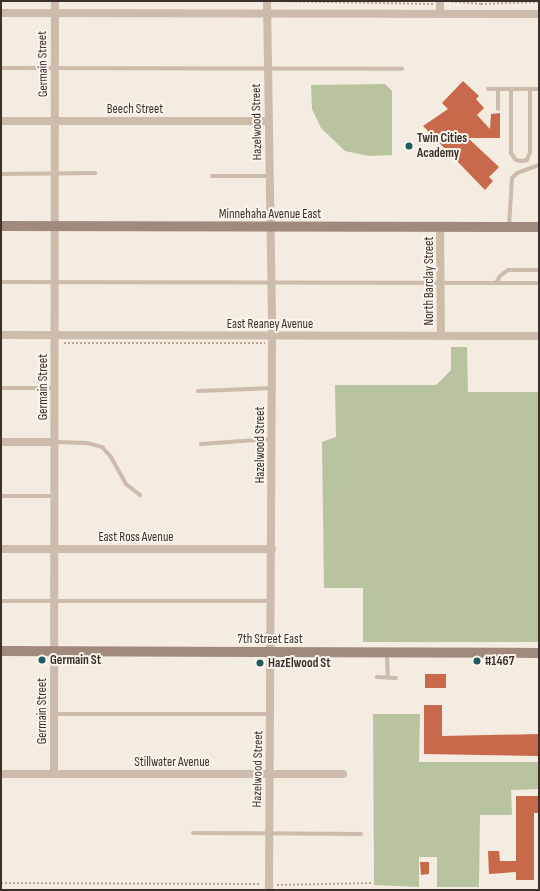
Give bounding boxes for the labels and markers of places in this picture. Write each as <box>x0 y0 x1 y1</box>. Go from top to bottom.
place label: Twin Cities Academy <box>417 131 467 162</box>
marker: Twin Cities Academy <box>404 141 414 151</box>
place label: Germain St <box>50 652 101 668</box>
place label: #1467 <box>485 653 514 669</box>
marker: Germain St <box>37 655 47 665</box>
place label: HazElwood St <box>268 655 330 671</box>
marker: #1467 <box>472 656 482 666</box>
marker: HazElwood St <box>255 658 265 668</box>

